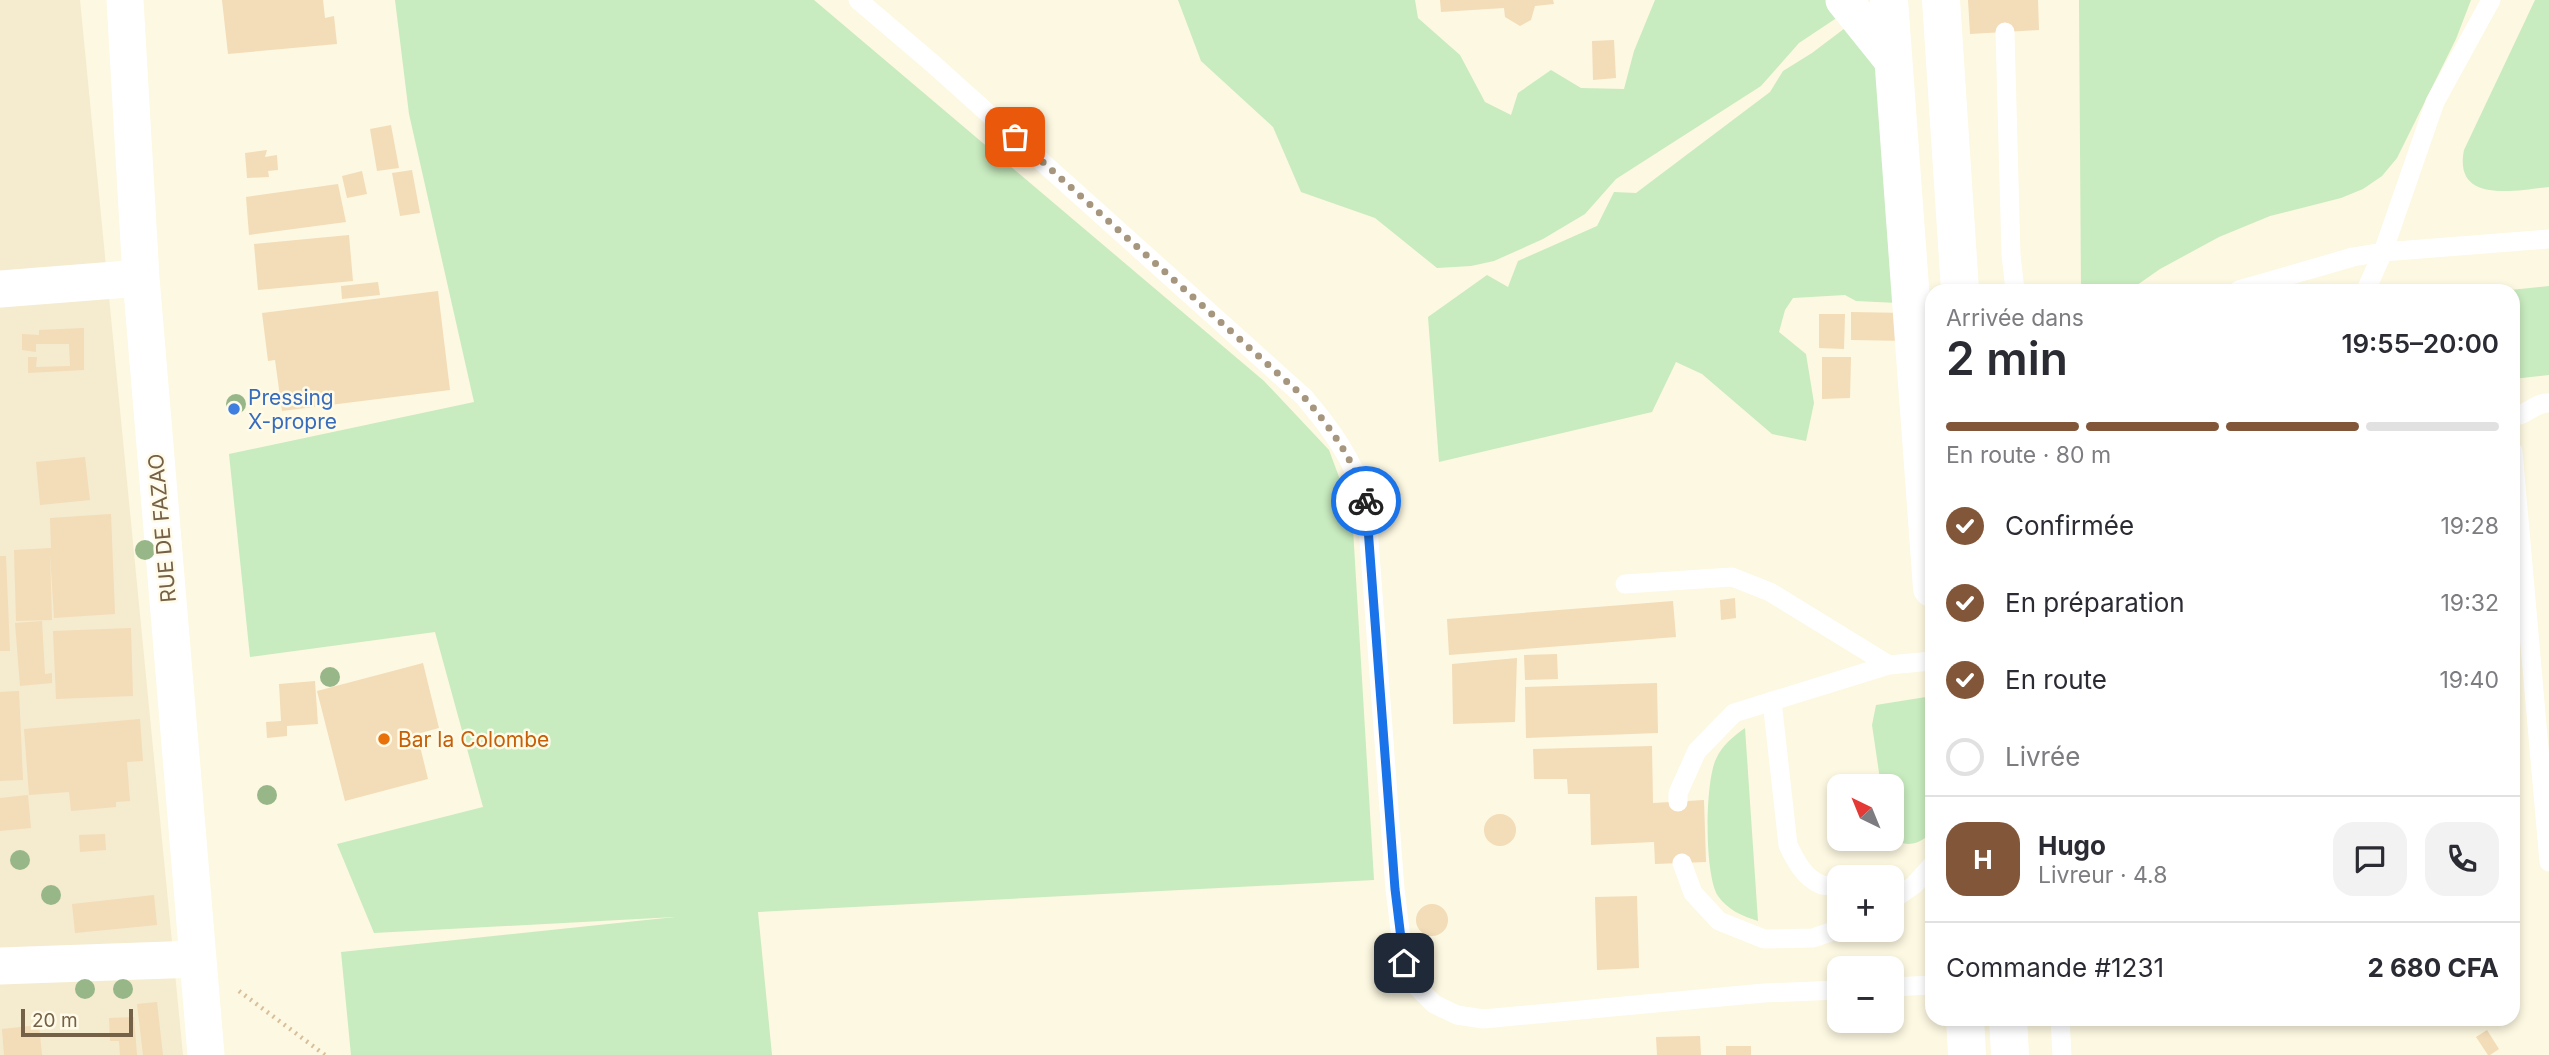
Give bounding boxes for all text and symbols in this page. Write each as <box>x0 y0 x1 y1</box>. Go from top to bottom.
pin <box>985 107 1045 167</box>
icon: bag <box>996 118 1034 156</box>
text: Arrivée dans <box>1946 304 2084 332</box>
text: 19:55–20:00 <box>2341 328 2499 359</box>
text: 2 min <box>1946 330 2068 386</box>
place label: Pressing X-propre <box>248 385 337 434</box>
marker: Pressing X-propre <box>226 401 242 417</box>
text: En route · 80 m <box>1946 441 2111 469</box>
street label: RUE DE FAZAO <box>143 453 181 603</box>
courier <box>1331 466 1401 536</box>
icon: bike <box>1347 482 1385 520</box>
icon: check <box>1946 507 1984 545</box>
text: Confirmée <box>2005 510 2134 541</box>
text: 19:28 <box>2441 512 2499 540</box>
icon: check <box>1946 584 1984 622</box>
text: En préparation <box>2005 587 2185 618</box>
text: 19:32 <box>2441 589 2499 617</box>
icon: check <box>1946 661 1984 699</box>
text: En route <box>2005 664 2107 695</box>
text: 19:40 <box>2439 666 2499 694</box>
place label: Bar la Colombe <box>398 727 549 752</box>
marker: Bar la Colombe <box>376 731 392 747</box>
text: Livrée <box>2005 741 2080 772</box>
north arrow <box>1827 774 1904 850</box>
map controls <box>1827 774 1904 1033</box>
button: chat <box>2333 822 2407 896</box>
button: phone <box>2425 822 2499 896</box>
text: Hugo <box>2038 830 2106 861</box>
text: H <box>1973 844 1993 875</box>
text: Livreur · 4.8 <box>2038 861 2167 889</box>
button: + <box>1827 865 1904 942</box>
pin <box>1374 933 1434 993</box>
icon: home <box>1385 944 1423 982</box>
text: Commande #1231 <box>1946 952 2164 983</box>
text: 2 680 CFA <box>2367 952 2499 983</box>
button: − <box>1827 956 1904 1033</box>
scale bar <box>21 1006 133 1038</box>
text: 20 m <box>32 1009 78 1032</box>

